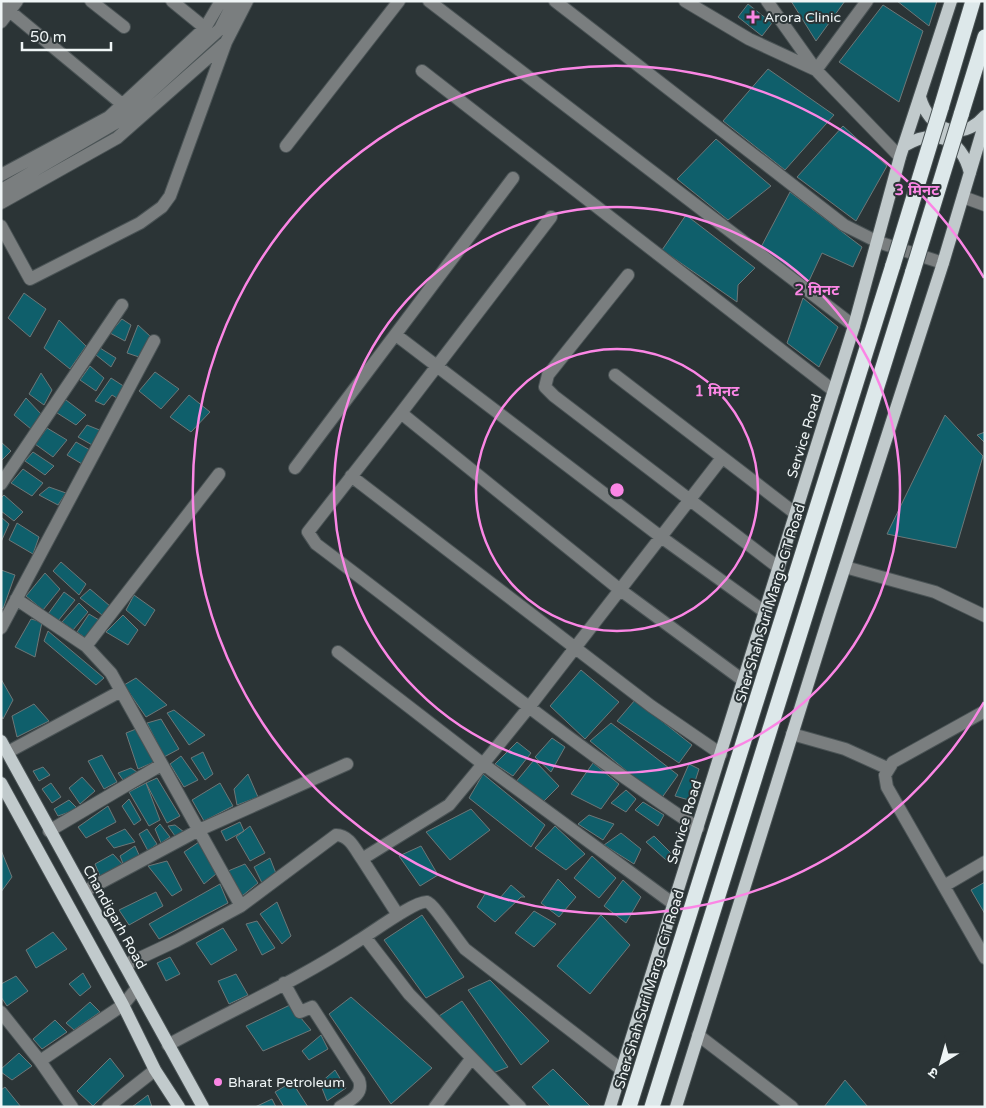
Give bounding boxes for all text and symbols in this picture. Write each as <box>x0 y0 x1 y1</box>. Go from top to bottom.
place label: Arora Clinic <box>764 9 841 26</box>
marker: Arora Clinic <box>746 10 760 24</box>
scale bar <box>22 20 111 52</box>
text: 50 m <box>30 28 67 46</box>
text: 3 मिनट <box>895 181 940 199</box>
text: 2 मिनट <box>795 281 840 299</box>
text: 1 मिनट <box>695 382 740 400</box>
street label: Service Road <box>784 392 825 480</box>
centre of rings <box>608 481 626 499</box>
street label: Sher Shah Suri Marg - GT Road <box>732 502 809 705</box>
street label: Service Road <box>664 778 705 866</box>
street label: Chandigarh Road <box>79 862 150 972</box>
street label: Sher Shah Suri Marg - GT Road <box>611 888 688 1091</box>
north arrow <box>916 1038 966 1088</box>
text: उ <box>924 1063 942 1082</box>
place label: Bharat Petroleum <box>228 1074 345 1091</box>
marker: Bharat Petroleum <box>212 1076 224 1088</box>

